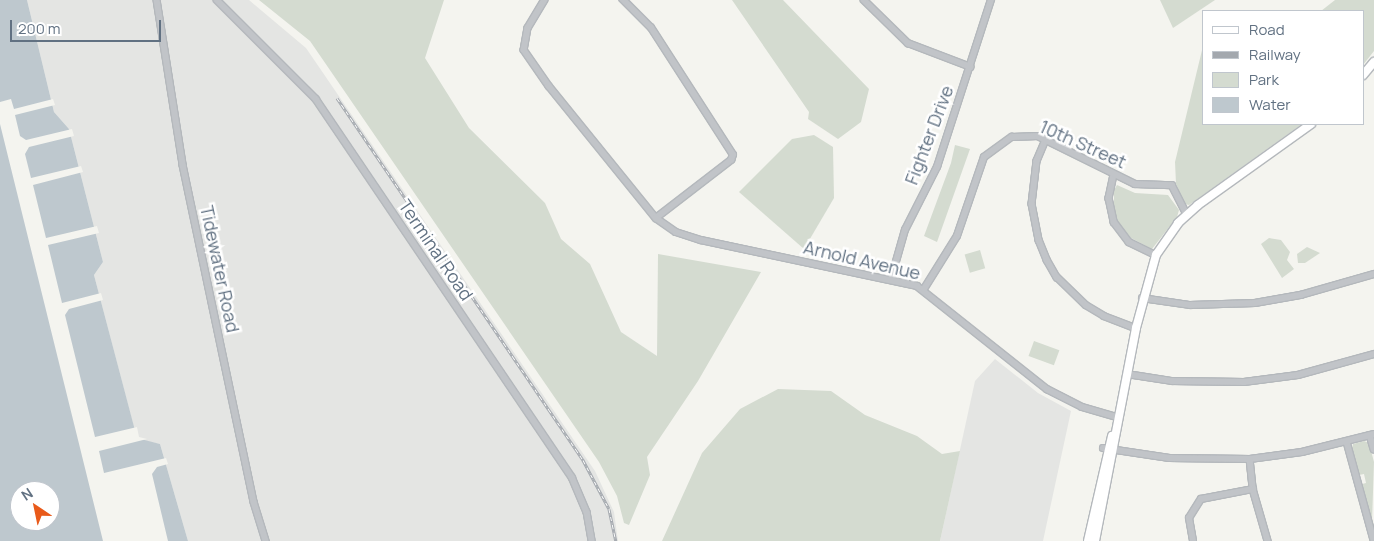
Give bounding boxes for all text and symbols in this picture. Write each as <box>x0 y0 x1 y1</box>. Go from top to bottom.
scale bar <box>12 10 164 42</box>
legend <box>1202 10 1364 125</box>
text: 200 m <box>18 18 61 39</box>
text: Road <box>1249 19 1285 40</box>
text: Railway <box>1249 44 1301 65</box>
text: Park <box>1249 69 1279 90</box>
street label: Fighter Drive <box>900 83 958 187</box>
text: Water <box>1249 94 1291 115</box>
street label: 10th Street <box>1036 115 1130 173</box>
street label: Terminal Road <box>394 195 478 305</box>
street label: Tidewater Road <box>196 204 244 334</box>
street label: Arnold Avenue <box>801 236 923 284</box>
north arrow <box>10 481 60 531</box>
text: N <box>17 483 36 505</box>

